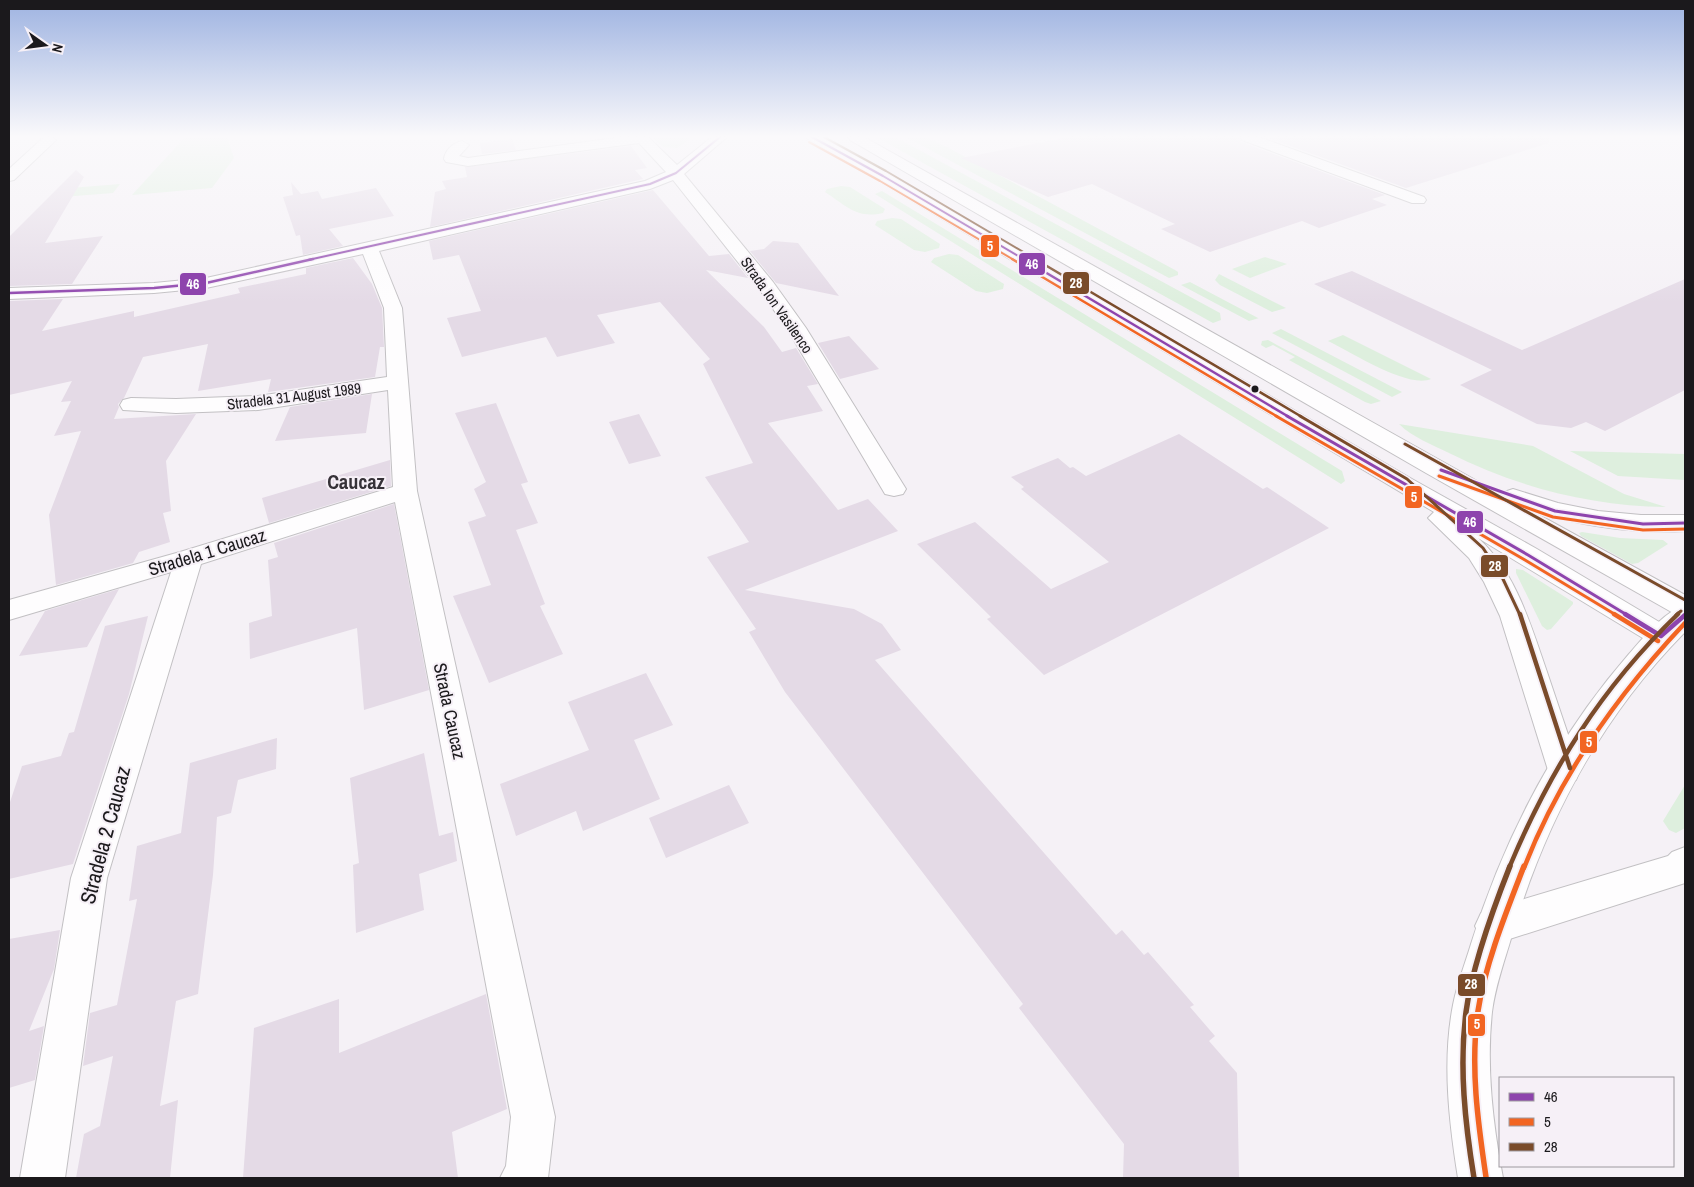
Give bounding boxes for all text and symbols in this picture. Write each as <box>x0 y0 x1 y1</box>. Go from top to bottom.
north arrow <box>20 20 70 70</box>
text: N <box>48 42 67 54</box>
line badge: 5 <box>980 234 1000 258</box>
text: 5 <box>987 237 994 255</box>
line badge: 46 <box>1018 252 1046 276</box>
street label: Strada Ion Vasilenco <box>736 253 818 358</box>
text: 46 <box>1026 255 1038 273</box>
line badge: 28 <box>1062 271 1090 295</box>
line badge: 46 <box>179 272 207 296</box>
text: 28 <box>1070 274 1082 292</box>
text: 46 <box>187 275 199 293</box>
street label: Stradela 31 August 1989 <box>226 377 362 415</box>
unlabelled marker <box>1250 384 1260 394</box>
district label: Caucaz <box>327 468 385 495</box>
line badge: 5 <box>1404 485 1423 509</box>
text: 5 <box>1411 488 1418 506</box>
line badge: 46 <box>1456 510 1484 534</box>
text: 46 <box>1464 513 1476 531</box>
street label: Stradela 1 Caucaz <box>145 522 269 582</box>
line badge: 28 <box>1480 554 1509 578</box>
text: 28 <box>1489 557 1501 575</box>
street label: Strada Caucaz <box>428 661 472 761</box>
line badge: 5 <box>1579 730 1598 754</box>
text: 5 <box>1586 733 1593 751</box>
street label: Stradela 2 Caucaz <box>73 762 137 907</box>
line badge: 28 <box>1457 973 1486 997</box>
text: 28 <box>1465 975 1477 993</box>
line badge: 5 <box>1467 1013 1486 1037</box>
text: 5 <box>1474 1015 1481 1033</box>
legend <box>1499 1077 1674 1167</box>
text: 46 <box>1544 1086 1558 1107</box>
text: 5 <box>1544 1111 1551 1132</box>
text: 28 <box>1544 1136 1558 1157</box>

